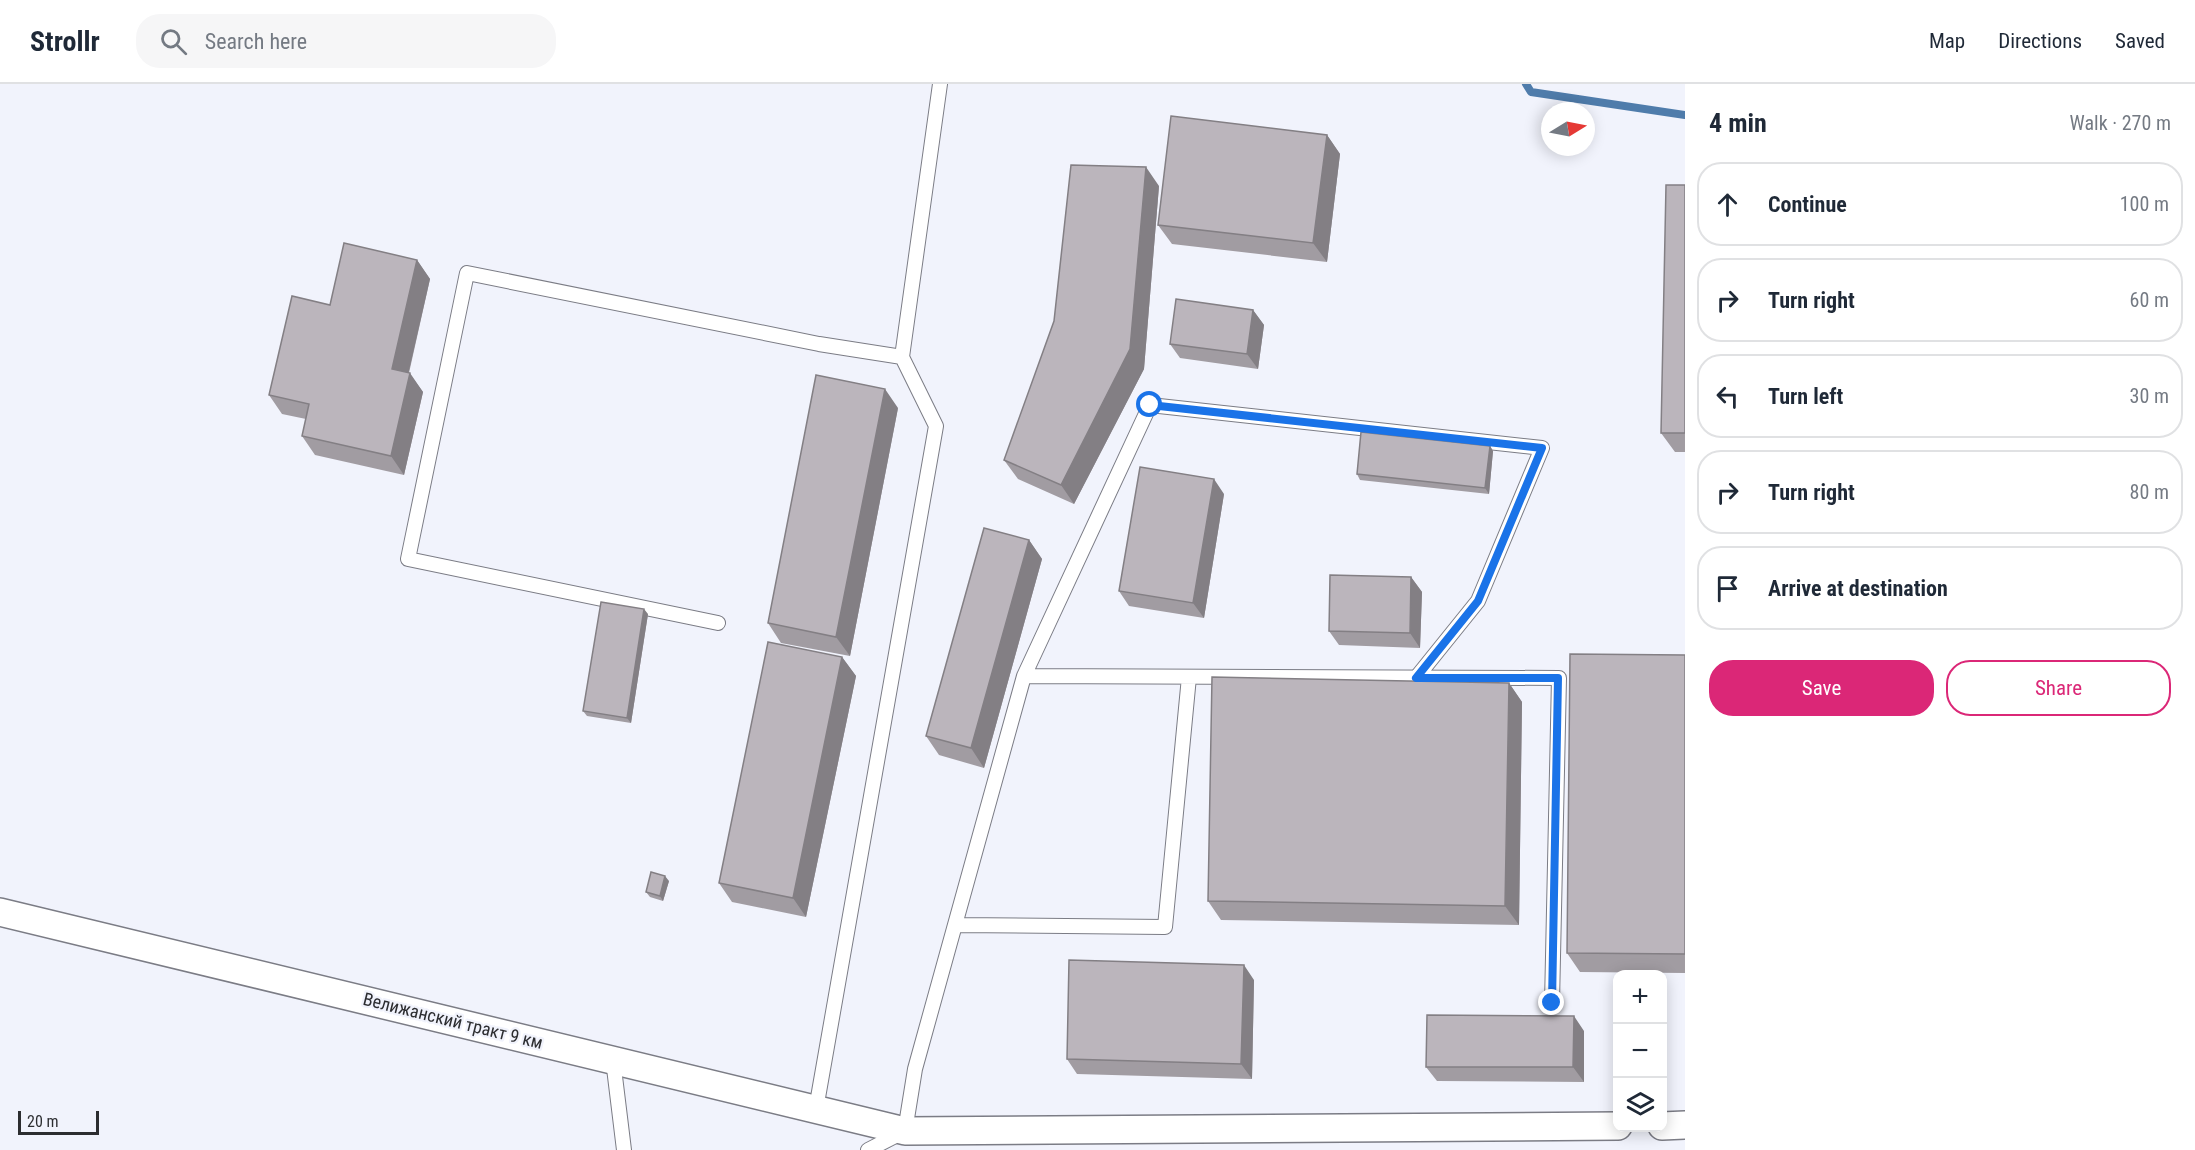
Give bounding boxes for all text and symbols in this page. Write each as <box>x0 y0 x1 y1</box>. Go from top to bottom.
search box <box>136 14 556 68</box>
text: Strollr <box>30 25 100 58</box>
icon: search <box>157 25 190 58</box>
text: Search here <box>205 29 307 54</box>
text: Map <box>1929 29 1965 53</box>
text: Directions <box>1998 29 2082 53</box>
text: Saved <box>2115 29 2165 53</box>
north arrow <box>1541 102 1595 156</box>
text: 4 min <box>1709 108 1767 138</box>
text: Walk · 270 m <box>2070 111 2171 135</box>
icon: ahead <box>1711 188 1744 221</box>
text: Continue <box>1768 192 1847 217</box>
text: 100 m <box>2120 192 2169 216</box>
icon: right <box>1711 284 1744 317</box>
text: Turn right <box>1768 288 1855 313</box>
text: 60 m <box>2130 288 2169 312</box>
icon: left <box>1711 380 1744 413</box>
text: Turn left <box>1768 384 1843 409</box>
text: 30 m <box>2130 384 2169 408</box>
route start <box>1136 391 1162 417</box>
icon: right <box>1711 476 1744 509</box>
text: Turn right <box>1768 480 1855 505</box>
text: 80 m <box>2130 480 2169 504</box>
icon: arrive <box>1711 572 1744 605</box>
text: Arrive at destination <box>1768 576 1948 601</box>
button: Save <box>1709 660 1934 716</box>
button: Share <box>1946 660 2171 716</box>
map controls <box>1613 970 1667 1132</box>
button: + <box>1613 970 1667 1024</box>
street label: Велижанский тракт 9 км <box>361 988 545 1053</box>
route end <box>1538 989 1564 1015</box>
button: − <box>1613 1024 1667 1078</box>
button: layers <box>1613 1078 1667 1132</box>
scale bar <box>18 1108 99 1136</box>
text: 20 m <box>27 1112 59 1131</box>

